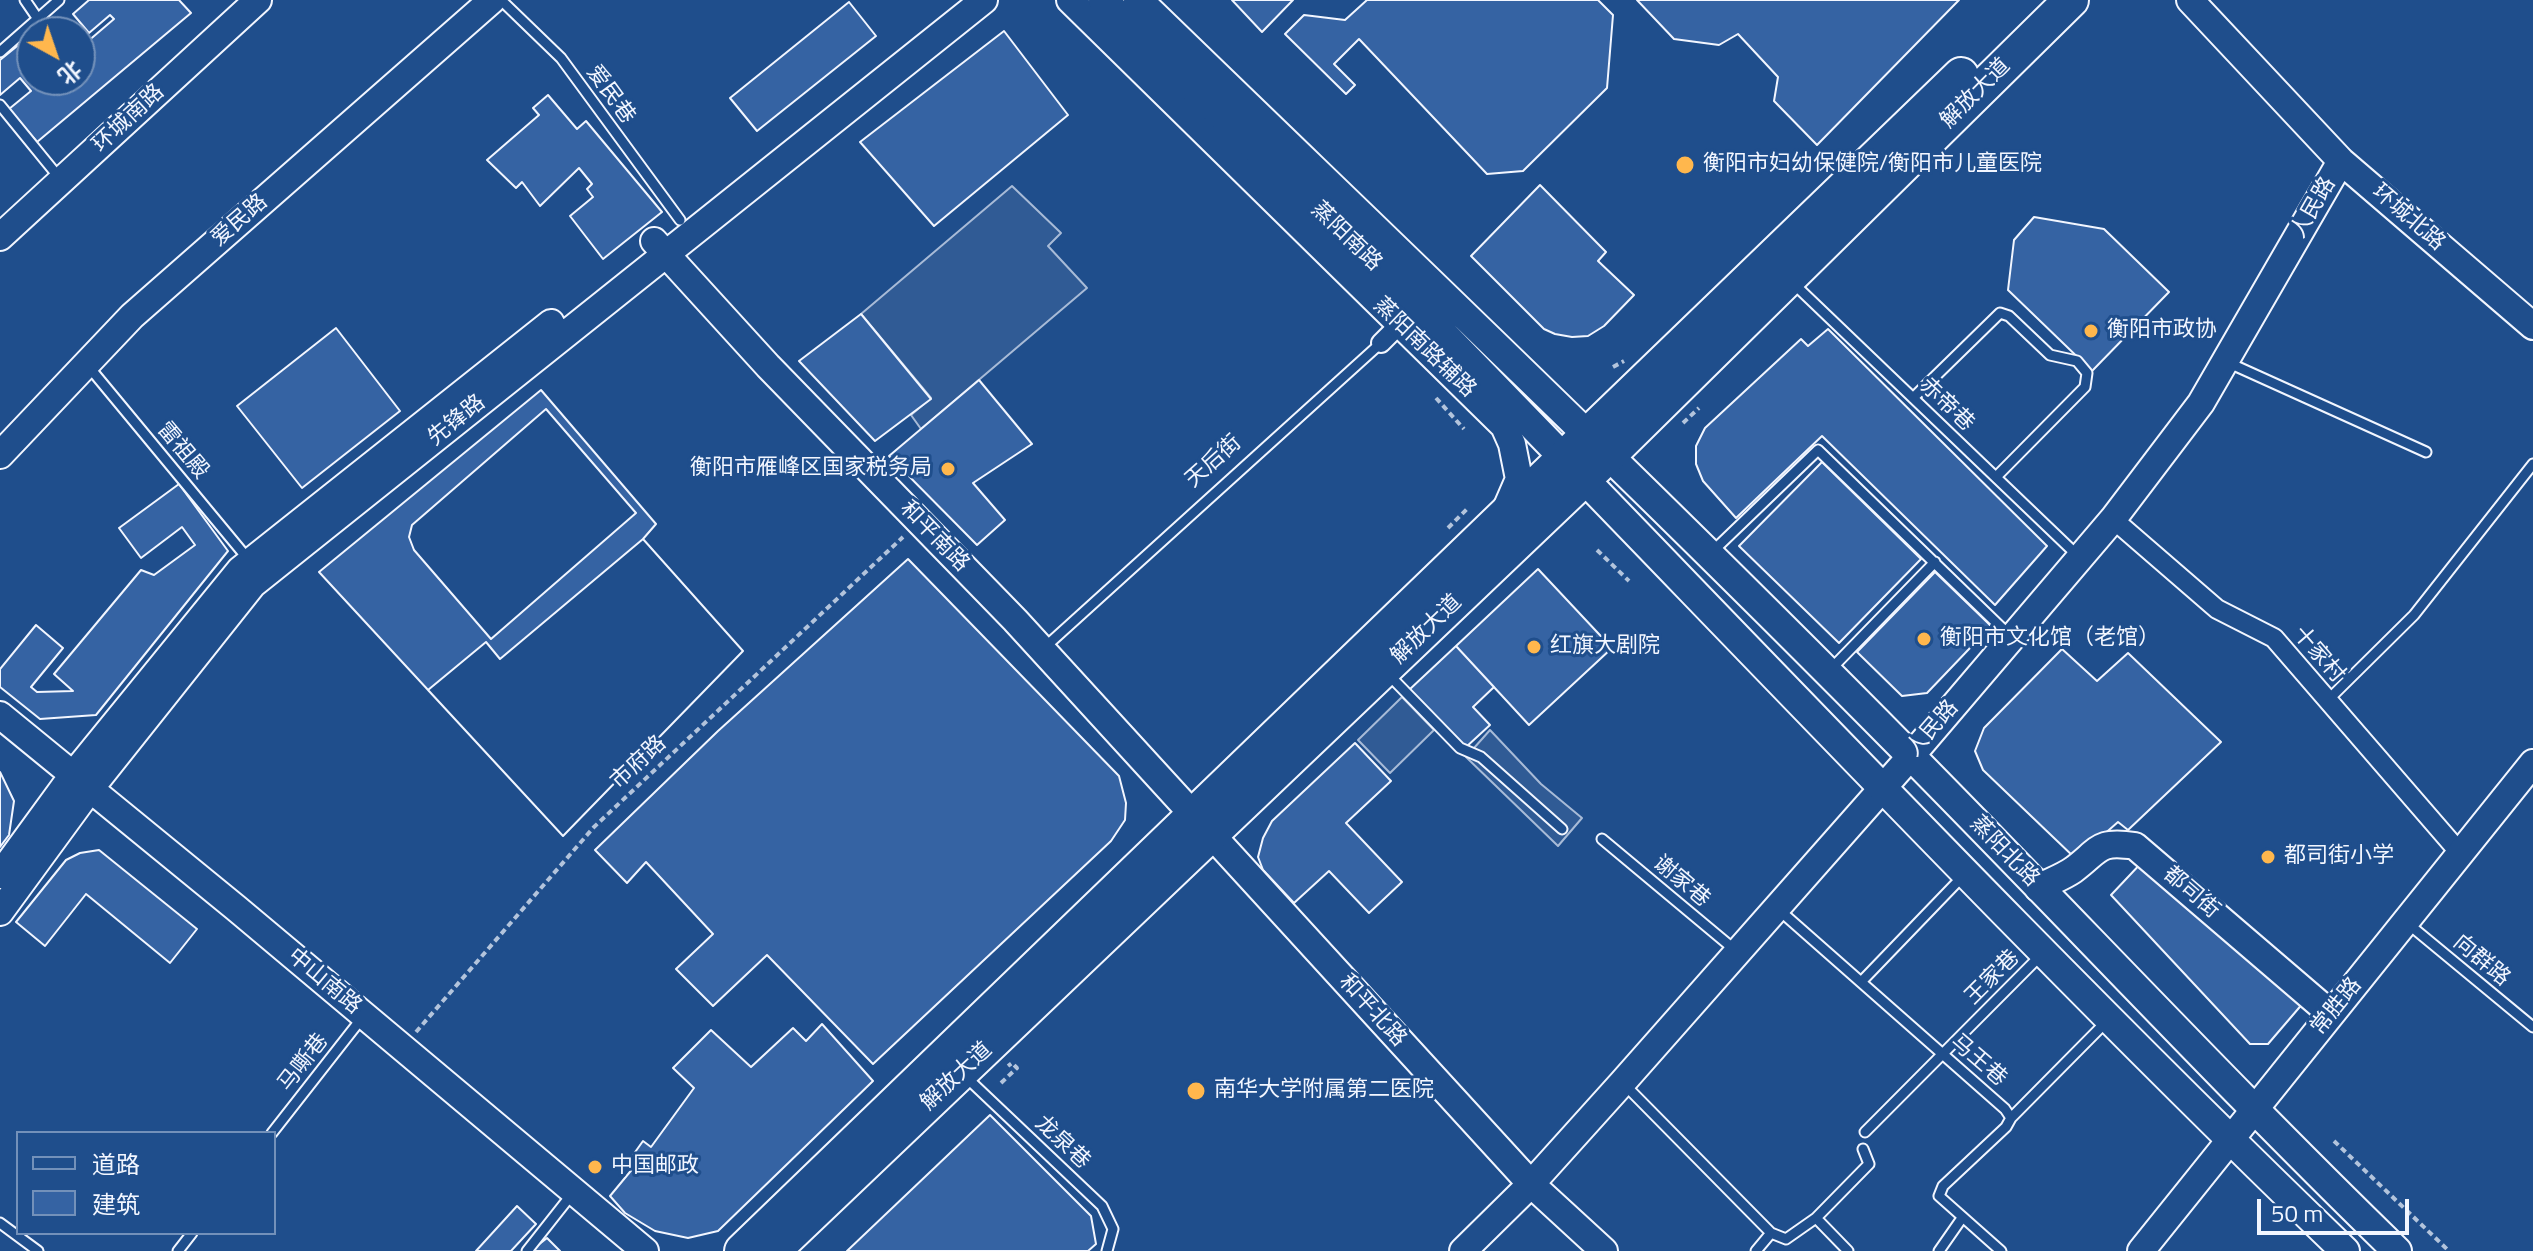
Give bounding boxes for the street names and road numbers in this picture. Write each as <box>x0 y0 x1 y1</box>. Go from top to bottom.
street label: 解放大道 <box>1936 54 2016 134</box>
street label: 爱民巷 <box>580 61 640 129</box>
street label: 环城南路 <box>88 79 170 159</box>
street label: 人民路 <box>2286 173 2342 243</box>
street label: 环城北路 <box>2366 179 2450 257</box>
street label: 爱民路 <box>206 189 274 253</box>
street label: 蒸阳南路 <box>1305 197 1387 277</box>
street label: 蒸阳南路辅路 <box>1367 293 1481 403</box>
street label: 赤帝巷 <box>1913 373 1979 437</box>
street label: 先锋路 <box>423 390 491 452</box>
street label: 雷祖殿 <box>151 417 213 485</box>
street label: 天后街 <box>1181 430 1247 494</box>
street label: 和平南路 <box>894 496 974 578</box>
street label: 解放大道 <box>1386 590 1468 670</box>
street label: 十家村 <box>2286 621 2350 689</box>
street label: 人民路 <box>1901 695 1965 763</box>
street label: 市府路 <box>606 731 672 795</box>
street label: 蒸阳北路 <box>1964 811 2044 893</box>
street label: 谢家巷 <box>1647 851 1715 913</box>
street label: 都司街 <box>2157 861 2225 925</box>
street label: 向群路 <box>2447 930 2515 992</box>
street label: 中山南路 <box>282 944 366 1020</box>
street label: 王家巷 <box>1960 945 2026 1011</box>
street label: 和平北路 <box>1333 969 1411 1053</box>
street label: 常胜路 <box>2306 973 2368 1041</box>
street label: 马嘶巷 <box>273 1029 335 1097</box>
street label: 马王巷 <box>1944 1029 2012 1093</box>
street label: 解放大道 <box>916 1037 998 1117</box>
street label: 龙泉巷 <box>1029 1111 1095 1175</box>

